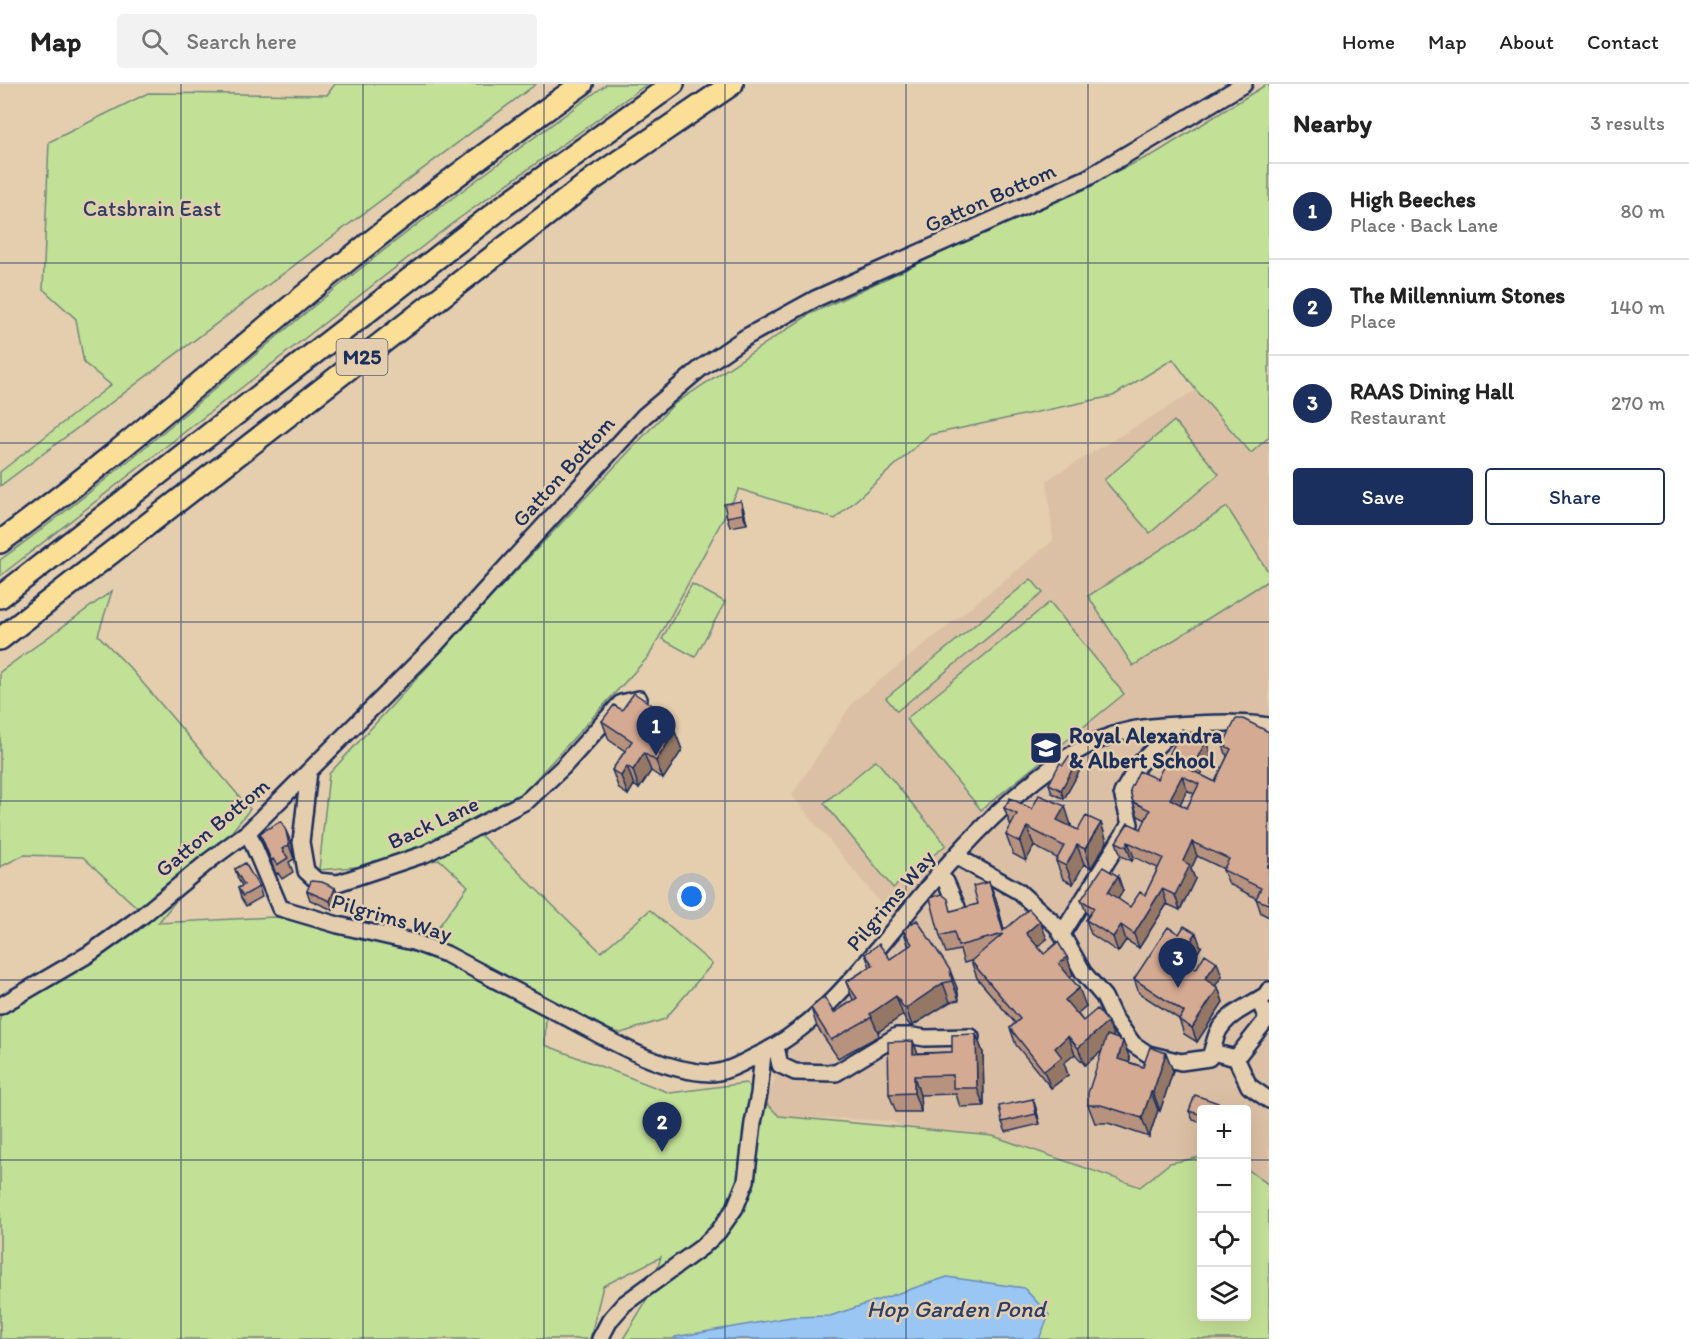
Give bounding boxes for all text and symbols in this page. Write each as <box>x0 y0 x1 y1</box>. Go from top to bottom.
search box <box>117 14 537 68</box>
text: Map <box>30 24 81 58</box>
icon: search <box>138 25 171 58</box>
text: Search here <box>186 28 297 55</box>
text: Home <box>1342 29 1395 54</box>
text: Map <box>1428 29 1467 54</box>
text: About <box>1500 29 1554 54</box>
text: Contact <box>1587 29 1659 54</box>
text: Nearby <box>1293 107 1372 139</box>
text: 3 results <box>1590 111 1665 135</box>
street label: Gatton Bottom <box>920 156 1060 238</box>
text: High Beeches <box>1350 186 1476 213</box>
park label: Catsbrain East <box>83 195 221 222</box>
text: 1 <box>1308 199 1317 223</box>
text: 80 m <box>1620 199 1665 223</box>
text: Place · Back Lane <box>1350 213 1498 237</box>
text: The Millennium Stones <box>1350 282 1565 309</box>
text: 2 <box>1307 295 1318 319</box>
text: 140 m <box>1610 295 1665 319</box>
text: Place <box>1350 309 1396 333</box>
road number: M25 <box>336 339 388 375</box>
text: RAAS Dining Hall <box>1350 378 1514 405</box>
text: 3 <box>1307 391 1318 415</box>
text: 270 m <box>1611 391 1665 415</box>
text: Restaurant <box>1350 405 1446 429</box>
street label: Gatton Bottom <box>506 410 621 533</box>
button: Save <box>1293 468 1473 525</box>
button: Share <box>1485 468 1665 525</box>
pin: 1 <box>636 706 676 756</box>
place label: Royal Alexandra & Albert School <box>1069 722 1222 774</box>
school or university icon: Royal Alexandra & Albert School <box>1028 730 1064 766</box>
street label: Gatton Bottom <box>150 772 275 883</box>
street label: Back Lane <box>383 790 483 855</box>
street label: Pilgrims Way <box>840 844 941 956</box>
your location <box>677 882 706 911</box>
street label: Pilgrims Way <box>329 887 456 948</box>
pin: 3 <box>1158 938 1198 988</box>
pin: 2 <box>642 1102 682 1152</box>
map controls <box>1197 1105 1251 1321</box>
button: + <box>1197 1105 1251 1159</box>
button: − <box>1197 1159 1251 1213</box>
button: locate <box>1197 1213 1251 1267</box>
button: layers <box>1197 1267 1251 1321</box>
water label: Hop Garden Pond <box>866 1294 1047 1323</box>

